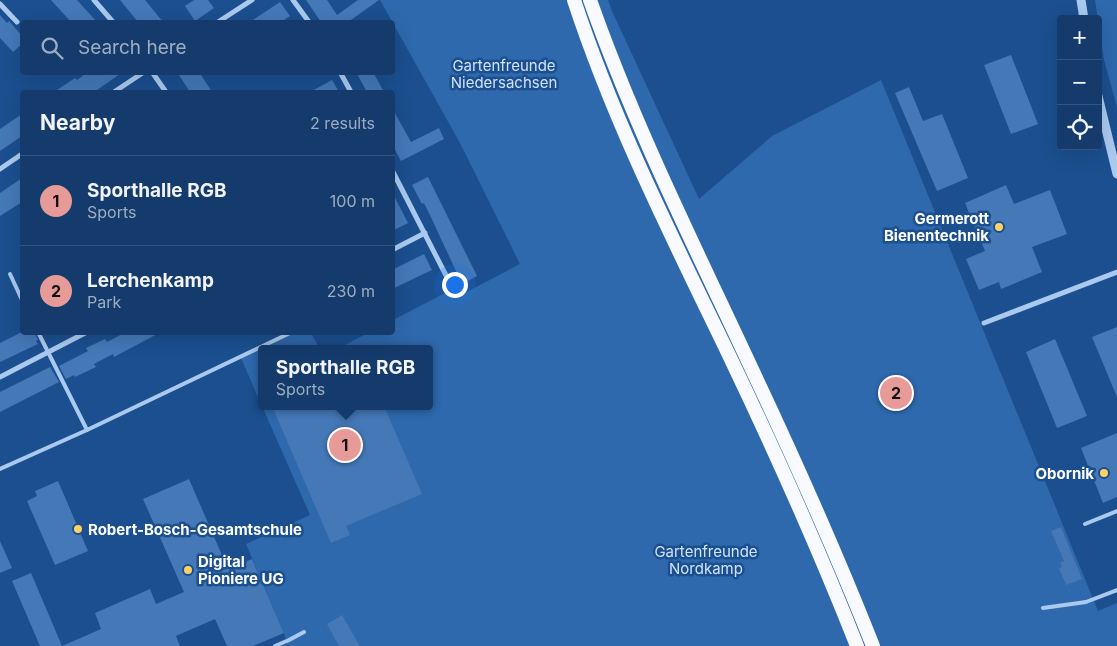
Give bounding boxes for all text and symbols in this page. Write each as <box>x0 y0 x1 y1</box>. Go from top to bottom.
map controls <box>1057 15 1102 150</box>
button: + <box>1057 15 1102 60</box>
search box <box>20 20 395 75</box>
icon: search <box>38 34 66 62</box>
text: Search here <box>78 36 187 59</box>
park label: Gartenfreunde Niedersachsen <box>451 56 557 92</box>
button: − <box>1057 60 1102 105</box>
button: locate <box>1057 105 1102 150</box>
text: Nearby <box>40 110 115 135</box>
text: 2 results <box>310 113 375 133</box>
text: Sporthalle RGB <box>87 179 226 202</box>
text: 1 <box>53 191 59 211</box>
text: 100 m <box>330 191 375 211</box>
text: Sports <box>87 202 136 222</box>
place label: Germerott Bienentechnik <box>884 209 990 245</box>
marker: Germerott Bienentechnik <box>993 221 1005 233</box>
text: Lerchenkamp <box>87 269 214 292</box>
your location <box>442 272 468 298</box>
text: 2 <box>51 281 61 301</box>
text: 230 m <box>327 281 375 301</box>
text: Park <box>87 292 121 312</box>
popup <box>258 345 433 410</box>
text: Sporthalle RGB <box>276 356 415 379</box>
pin: 2 <box>880 374 912 412</box>
text: Sports <box>276 379 325 399</box>
pin: 1 <box>329 426 361 464</box>
place label: Obornik <box>1035 464 1094 483</box>
marker: Obornik <box>1098 467 1110 479</box>
place label: Robert-Bosch-Gesamtschule <box>88 520 302 539</box>
marker: Robert-Bosch-Gesamtschule <box>72 523 84 535</box>
park label: Gartenfreunde Nordkamp <box>654 542 758 578</box>
place label: Digital Pioniere UG <box>198 552 284 588</box>
marker: Digital Pioniere UG <box>182 564 194 576</box>

